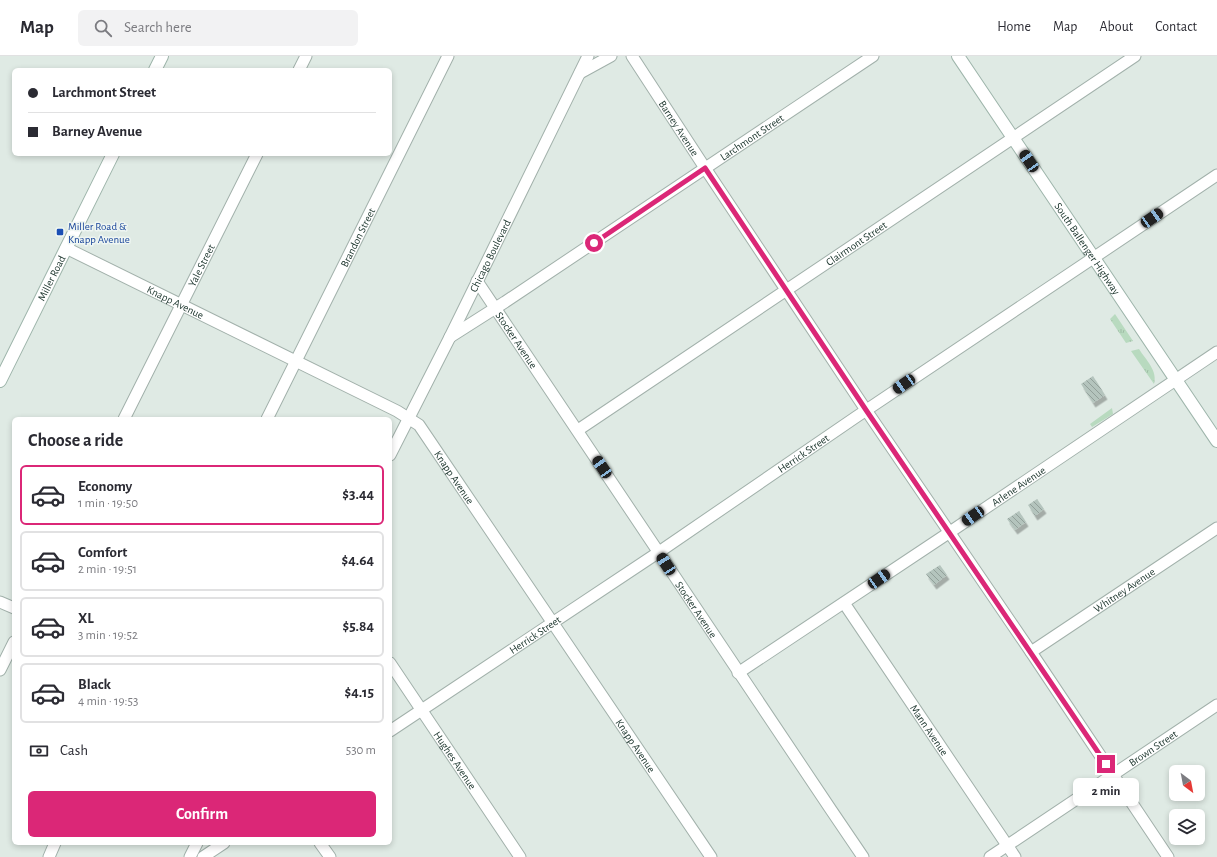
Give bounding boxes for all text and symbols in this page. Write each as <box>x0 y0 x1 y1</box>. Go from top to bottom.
search box <box>78 10 358 46</box>
icon: search <box>92 17 114 39</box>
text: Map <box>20 18 54 37</box>
text: Search here <box>124 20 192 35</box>
text: Home <box>997 20 1031 34</box>
text: Map <box>1053 20 1077 34</box>
text: About <box>1099 20 1133 34</box>
text: Contact <box>1155 20 1197 34</box>
text: Larchmont Street <box>52 85 156 100</box>
street label: Barney Avenue <box>656 99 701 158</box>
street label: Larchmont Street <box>718 112 786 163</box>
text: Barney Avenue <box>52 124 142 139</box>
car <box>1017 148 1041 174</box>
street label: South Ballenger Highway <box>1052 201 1122 297</box>
street label: Brandon Street <box>339 206 378 269</box>
car <box>1139 206 1165 230</box>
street label: Chicago Boulevard <box>468 218 513 294</box>
street label: Clairmont Street <box>824 219 889 268</box>
place label: Miller Road & Knapp Avenue <box>68 221 130 245</box>
marker: Miller Road & Knapp Avenue <box>55 227 65 237</box>
route start <box>585 234 603 252</box>
street label: Yale Street <box>186 242 217 288</box>
street label: Miller Road <box>36 254 68 303</box>
street label: Knapp Avenue <box>145 284 205 321</box>
street label: Stocker Avenue <box>493 310 539 371</box>
car <box>891 372 917 396</box>
text: Choose a ride <box>28 432 123 450</box>
street label: Herrick Street <box>776 432 831 475</box>
street label: Knapp Avenue <box>432 449 476 506</box>
car <box>590 454 614 480</box>
street label: Arlene Avenue <box>990 464 1048 508</box>
icon: car <box>30 477 66 513</box>
text: Economy <box>78 479 132 494</box>
text: $3.44 <box>342 487 374 502</box>
text: 1 min · 19:50 <box>78 497 138 510</box>
car <box>960 504 986 528</box>
icon: car <box>30 543 66 579</box>
text: Comfort <box>78 545 127 560</box>
car <box>654 551 678 577</box>
text: $4.64 <box>341 553 374 568</box>
text: 2 min · 19:51 <box>78 563 137 576</box>
street label: Whitney Avenue <box>1092 566 1157 615</box>
car <box>866 567 892 591</box>
street label: Stocker Avenue <box>673 579 719 640</box>
icon: car <box>30 609 66 645</box>
text: XL <box>78 611 94 626</box>
street label: Herrick Street <box>507 614 563 656</box>
text: $5.84 <box>342 619 374 634</box>
text: 3 min · 19:52 <box>78 629 138 642</box>
icon: car <box>30 675 66 711</box>
text: Black <box>78 677 111 692</box>
text: $4.15 <box>344 685 374 700</box>
text: 4 min · 19:53 <box>78 695 138 708</box>
street label: Mann Avenue <box>908 703 950 758</box>
street label: Knapp Avenue <box>613 717 657 775</box>
street label: Brown Street <box>1127 728 1180 768</box>
street label: Hughes Avenue <box>431 729 478 791</box>
icon: cash <box>28 740 50 762</box>
text: Cash <box>60 743 88 758</box>
text: 530 m <box>346 744 376 757</box>
route end <box>1097 755 1115 773</box>
north arrow <box>1169 765 1205 801</box>
map controls <box>1169 765 1205 845</box>
callout: 2 min <box>1073 778 1139 806</box>
text: 2 min <box>1092 785 1120 798</box>
button: Confirm <box>28 791 376 837</box>
button: layers <box>1169 809 1205 845</box>

